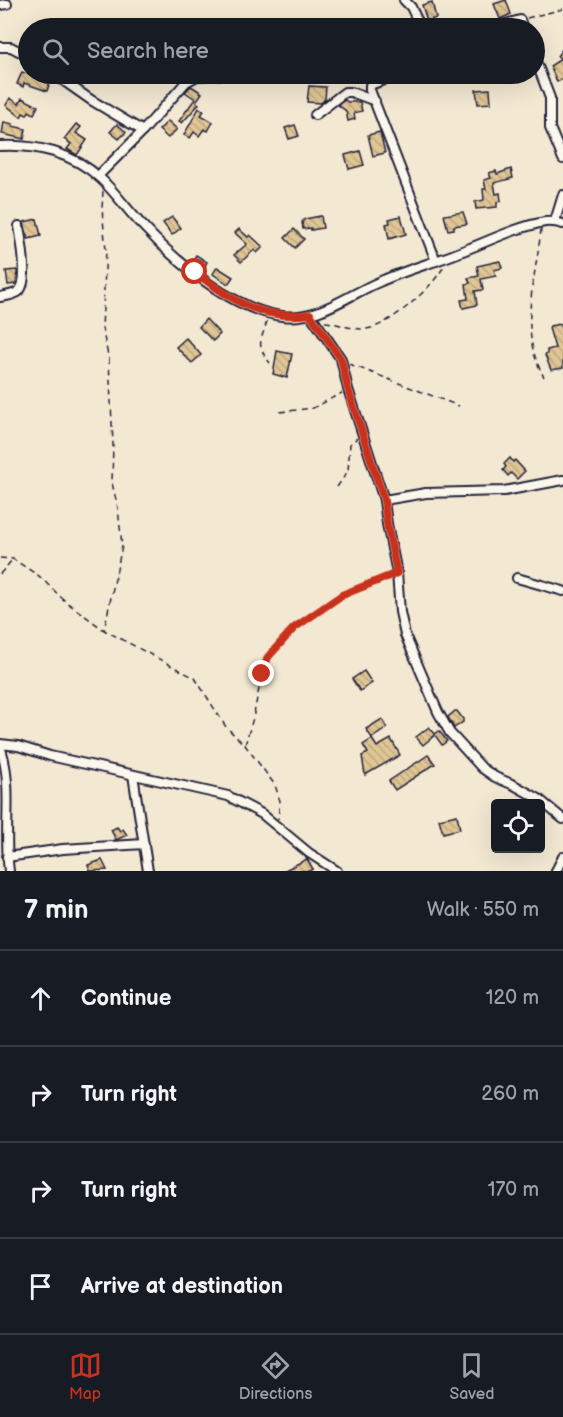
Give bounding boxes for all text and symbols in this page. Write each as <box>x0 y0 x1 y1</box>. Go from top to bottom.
search box <box>18 18 545 84</box>
icon: search <box>39 35 72 68</box>
text: Search here <box>87 38 209 65</box>
route start <box>181 258 207 284</box>
route end <box>248 660 274 686</box>
map controls <box>491 799 545 853</box>
button: locate <box>491 799 545 853</box>
text: 7 min <box>24 895 88 926</box>
text: Walk · 550 m <box>427 898 539 922</box>
icon: ahead <box>24 982 57 1015</box>
text: Continue <box>81 985 171 1012</box>
text: 120 m <box>486 986 539 1010</box>
icon: right <box>24 1078 57 1111</box>
text: Turn right <box>81 1081 177 1108</box>
text: 260 m <box>481 1082 539 1106</box>
icon: right <box>24 1174 57 1207</box>
text: Turn right <box>81 1177 177 1204</box>
text: 170 m <box>488 1178 539 1202</box>
icon: arrive <box>24 1270 57 1303</box>
text: Arrive at destination <box>81 1273 283 1300</box>
tab: Map <box>69 1349 102 1404</box>
tab: Directions <box>239 1349 312 1404</box>
tab: Saved <box>449 1349 494 1404</box>

